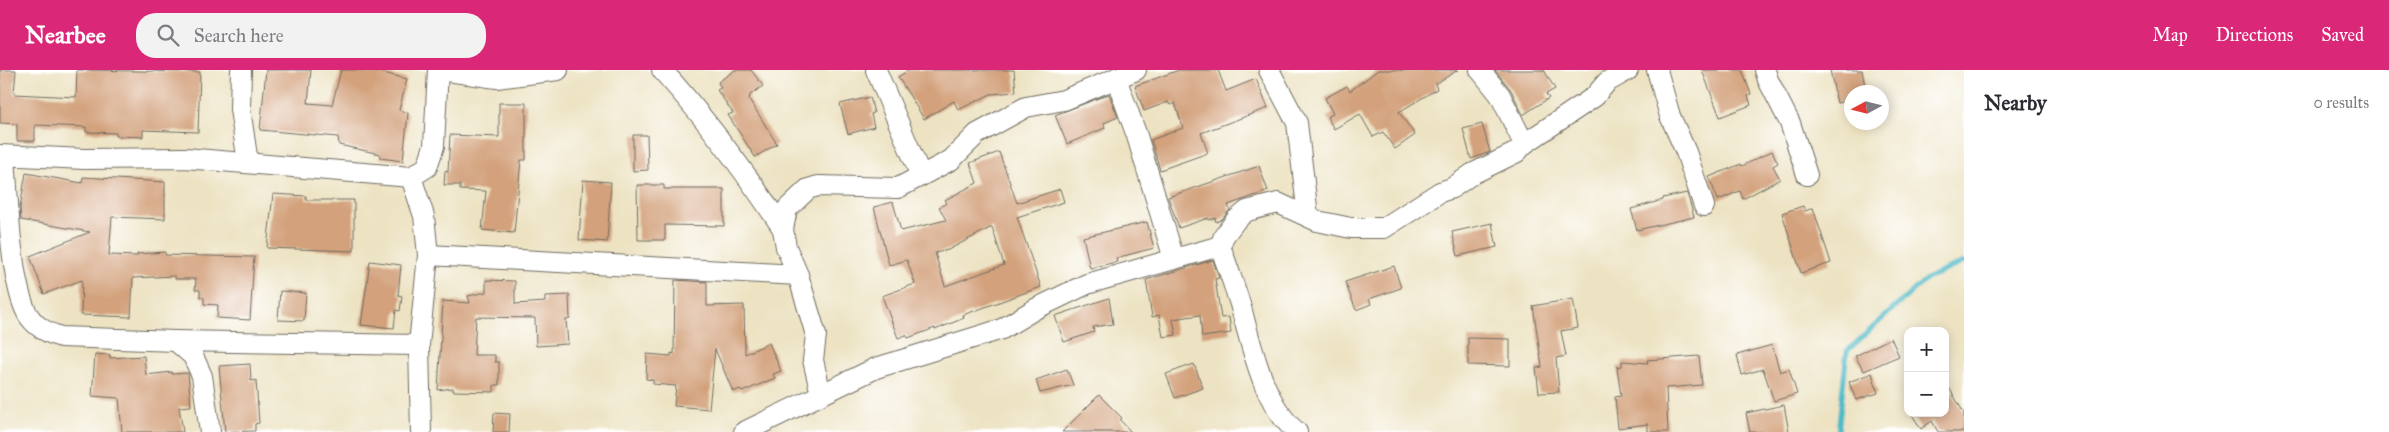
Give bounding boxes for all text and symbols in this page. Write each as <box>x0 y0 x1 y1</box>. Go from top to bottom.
search box <box>136 13 486 58</box>
text: Nearbee <box>25 20 106 50</box>
icon: search <box>154 21 182 49</box>
text: Search here <box>194 24 284 47</box>
text: Map <box>2152 24 2188 46</box>
text: Directions <box>2216 24 2293 46</box>
text: Saved <box>2321 24 2364 46</box>
north arrow <box>1844 85 1889 130</box>
text: Nearby <box>1984 90 2047 116</box>
text: 0 results <box>2314 93 2369 112</box>
map controls <box>1904 327 1949 417</box>
button: + <box>1904 327 1949 372</box>
button: − <box>1904 372 1949 417</box>

